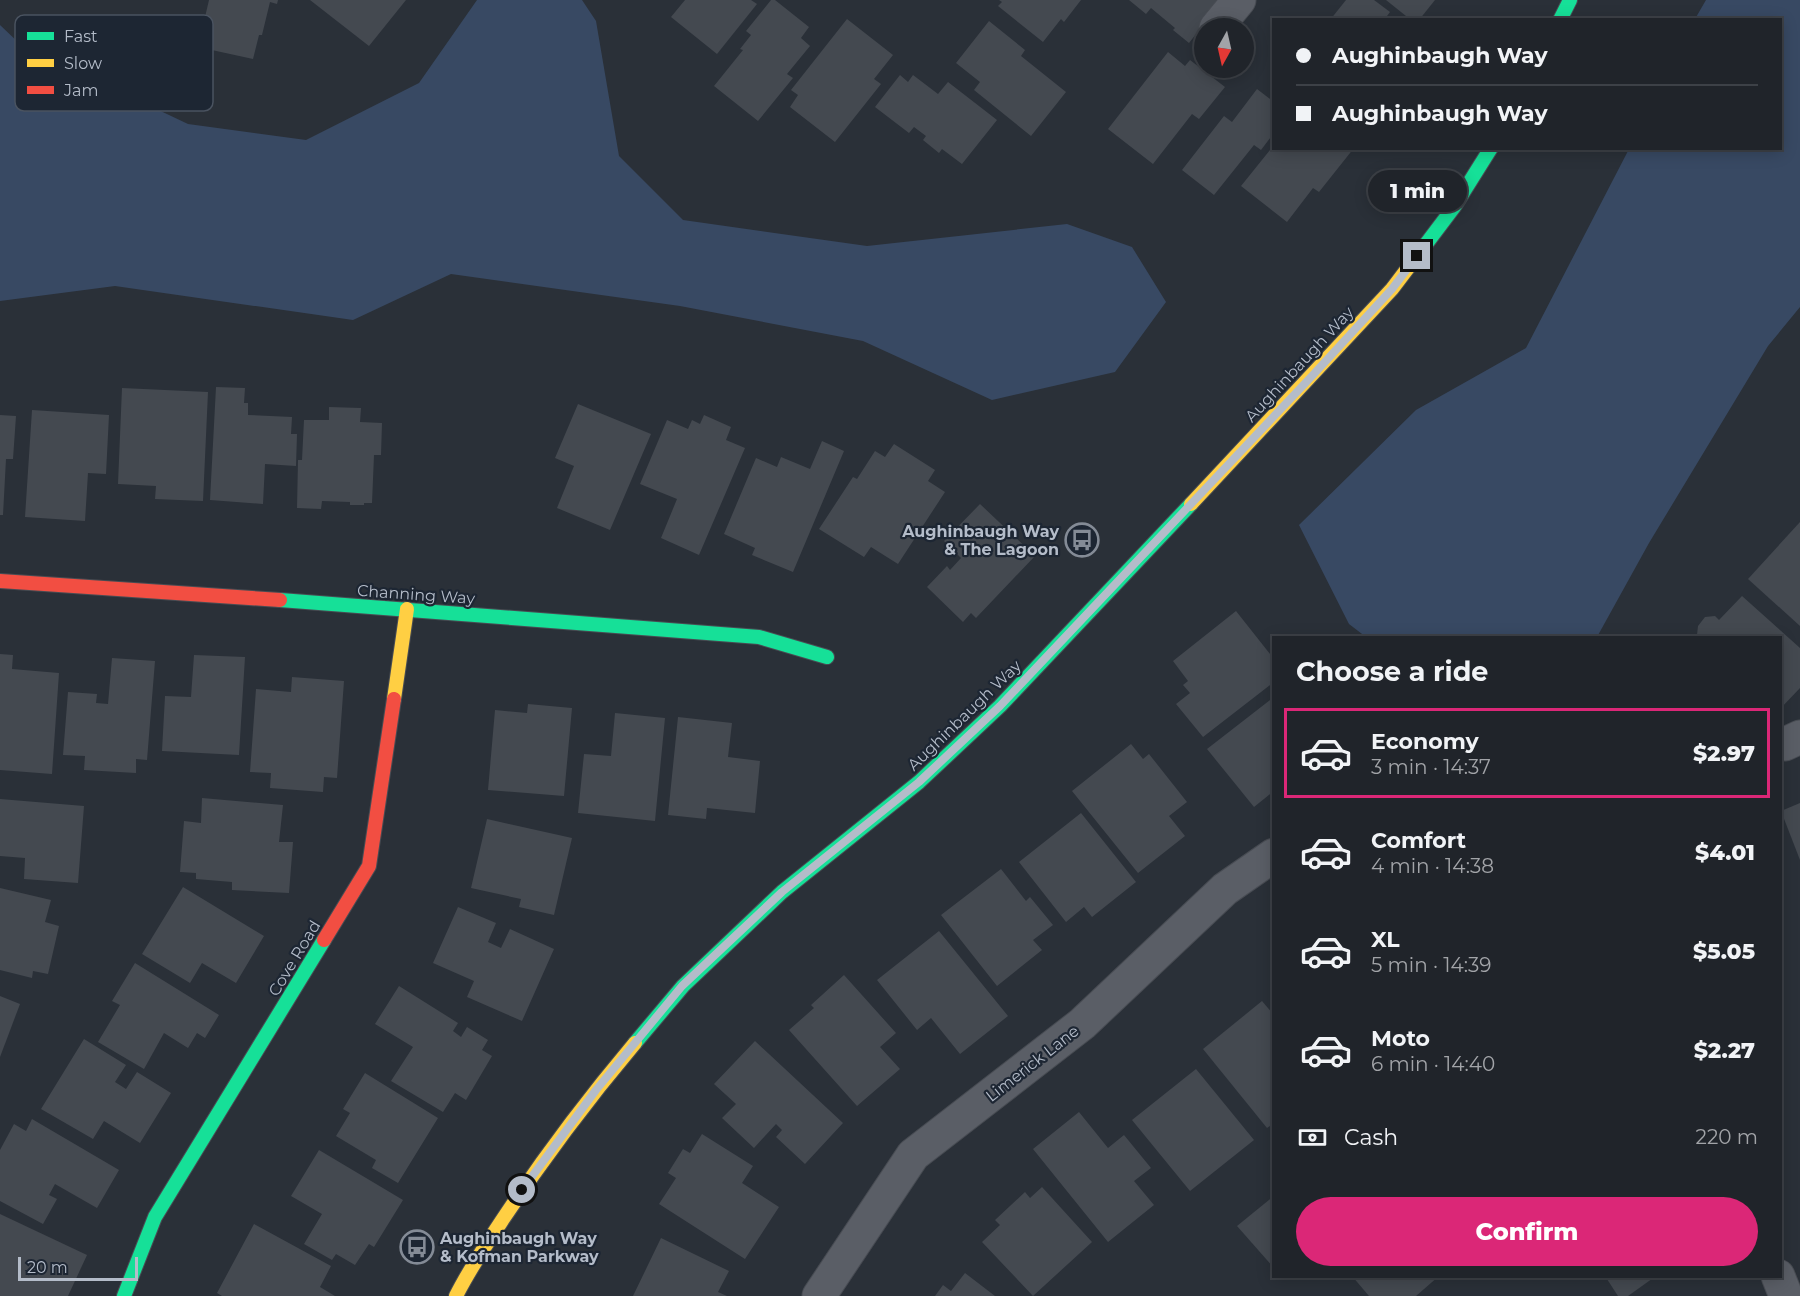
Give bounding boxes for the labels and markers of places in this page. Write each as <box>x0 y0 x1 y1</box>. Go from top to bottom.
place label: Aughinbaugh Way & The Lagoon <box>901 522 1059 559</box>
bus stop icon: Aughinbaugh Way & The Lagoon <box>1064 522 1100 558</box>
bus stop icon: Aughinbaugh Way & Kofman Parkway <box>399 1229 435 1265</box>
place label: Aughinbaugh Way & Kofman Parkway <box>439 1229 599 1266</box>

